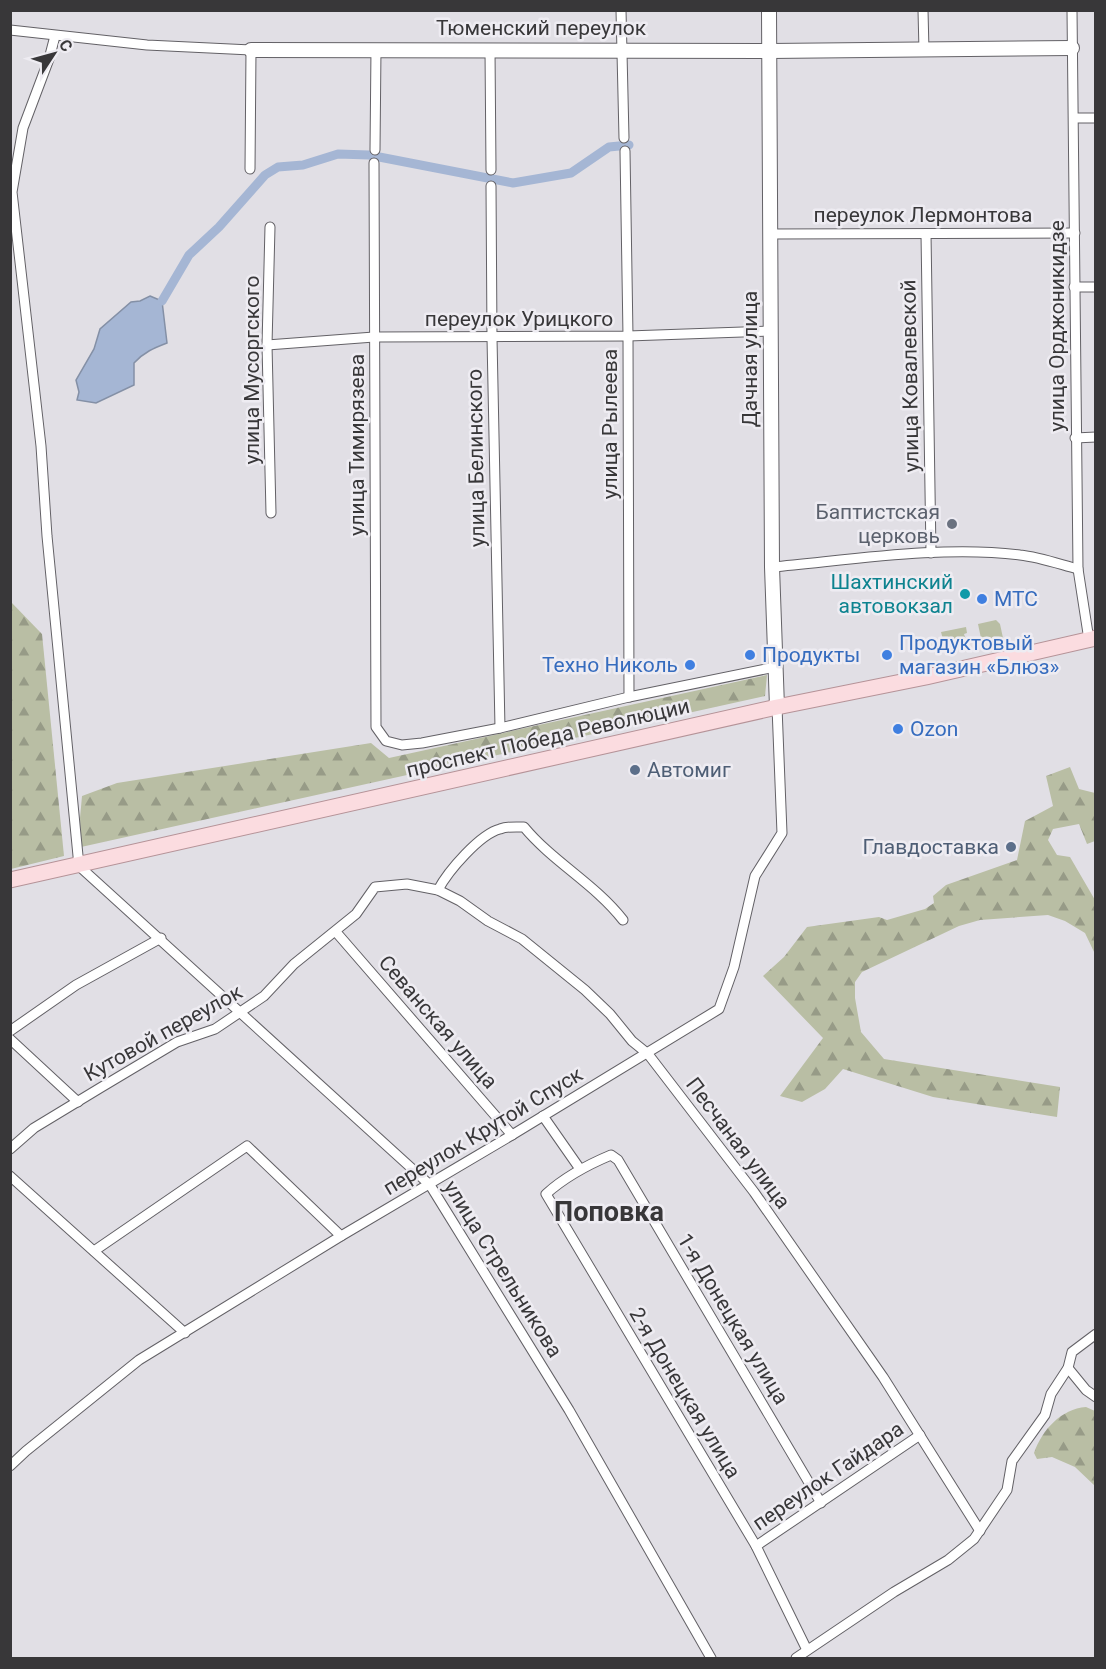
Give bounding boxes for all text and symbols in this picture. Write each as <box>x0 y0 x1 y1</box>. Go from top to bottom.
street label: Тюменский переулок <box>436 16 647 40</box>
north arrow <box>24 24 84 84</box>
text: С <box>55 36 76 55</box>
street label: переулок Лермонтова <box>814 203 1032 227</box>
street label: улица Орджоникидзе <box>1045 220 1069 432</box>
street label: улица Мусоргского <box>240 275 264 465</box>
street label: улица Ковалевской <box>896 279 924 473</box>
street label: Дачная улица <box>738 291 762 427</box>
street label: переулок Урицкого <box>425 307 613 331</box>
street label: улица Рылеева <box>598 349 622 499</box>
street label: улица Тимирязева <box>345 354 369 536</box>
street label: улица Белинского <box>462 369 490 547</box>
place label: Баптистская церковь <box>815 500 940 548</box>
marker: Баптистская церковь <box>945 517 959 531</box>
place label: Шахтинский автовокзал <box>830 570 953 618</box>
marker: Шахтинский автовокзал <box>958 587 972 601</box>
place label: МТС <box>994 587 1038 611</box>
marker: МТС <box>975 592 989 606</box>
place label: Продуктовый магазин «Блюз» <box>899 631 1059 679</box>
place label: Продукты <box>762 643 860 667</box>
marker: Продукты <box>743 648 757 662</box>
marker: Продуктовый магазин «Блюз» <box>880 648 894 662</box>
place label: Техно Николь <box>542 653 678 677</box>
marker: Техно Николь <box>683 658 697 672</box>
street label: проспект Победа Революции <box>404 694 692 782</box>
place label: Ozon <box>910 717 958 741</box>
marker: Ozon <box>891 722 905 736</box>
place label: Автомиг <box>647 758 731 782</box>
marker: Автомиг <box>628 763 642 777</box>
place label: Главдоставка <box>862 835 999 859</box>
marker: Главдоставка <box>1004 840 1018 854</box>
street label: Севанская улица <box>374 951 502 1093</box>
street label: Кутовой переулок <box>80 979 247 1086</box>
street label: переулок Крутой Спуск <box>379 1062 587 1200</box>
street label: Песчаная улица <box>681 1073 795 1213</box>
street label: улица Стрельникова <box>439 1176 567 1362</box>
district label: Поповка <box>554 1196 664 1228</box>
street label: 1-я Донецкая улица <box>673 1229 793 1409</box>
street label: 2-я Донецкая улица <box>625 1303 745 1483</box>
street label: переулок Гайдара <box>748 1417 908 1535</box>

